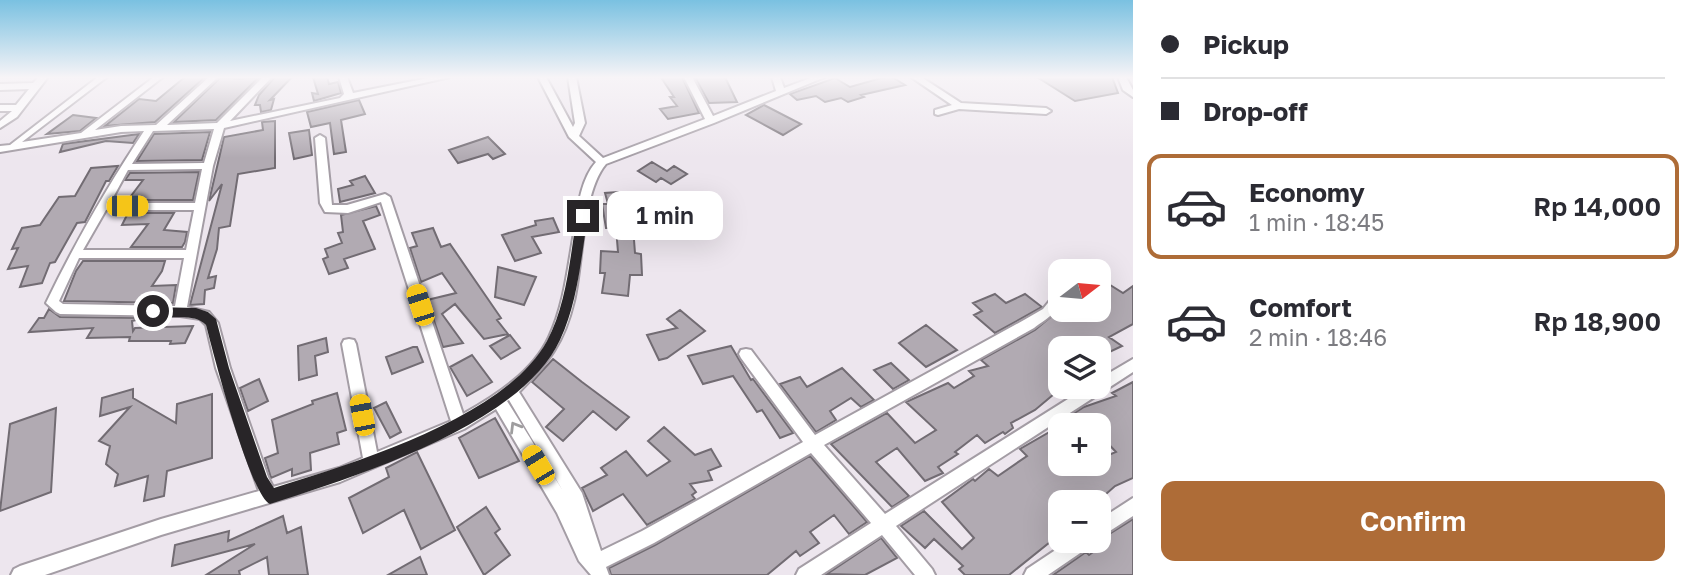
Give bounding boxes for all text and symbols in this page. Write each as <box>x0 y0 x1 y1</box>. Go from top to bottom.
text: Pickup <box>1203 29 1289 60</box>
text: Drop-off <box>1203 96 1308 127</box>
icon: car <box>1165 175 1228 238</box>
text: Economy <box>1249 177 1365 208</box>
text: Rp 14,000 <box>1533 191 1661 222</box>
callout: 1 min <box>608 192 723 241</box>
car <box>107 196 149 217</box>
route end <box>567 200 599 232</box>
text: 1 min <box>636 201 694 229</box>
text: 1 min · 18:45 <box>1249 208 1384 236</box>
north arrow <box>1048 259 1111 322</box>
map controls <box>1048 259 1111 553</box>
car <box>404 282 437 328</box>
icon: car <box>1165 290 1228 353</box>
text: Comfort <box>1249 292 1352 323</box>
route start <box>137 295 169 327</box>
text: Rp 18,900 <box>1534 306 1661 337</box>
text: 2 min · 18:46 <box>1249 323 1387 351</box>
button: layers <box>1048 336 1111 399</box>
car <box>348 392 377 438</box>
button: + <box>1048 413 1111 476</box>
one-way arrow <box>510 421 523 434</box>
car <box>519 442 558 488</box>
button: Confirm <box>1161 481 1665 561</box>
button: − <box>1048 490 1111 553</box>

